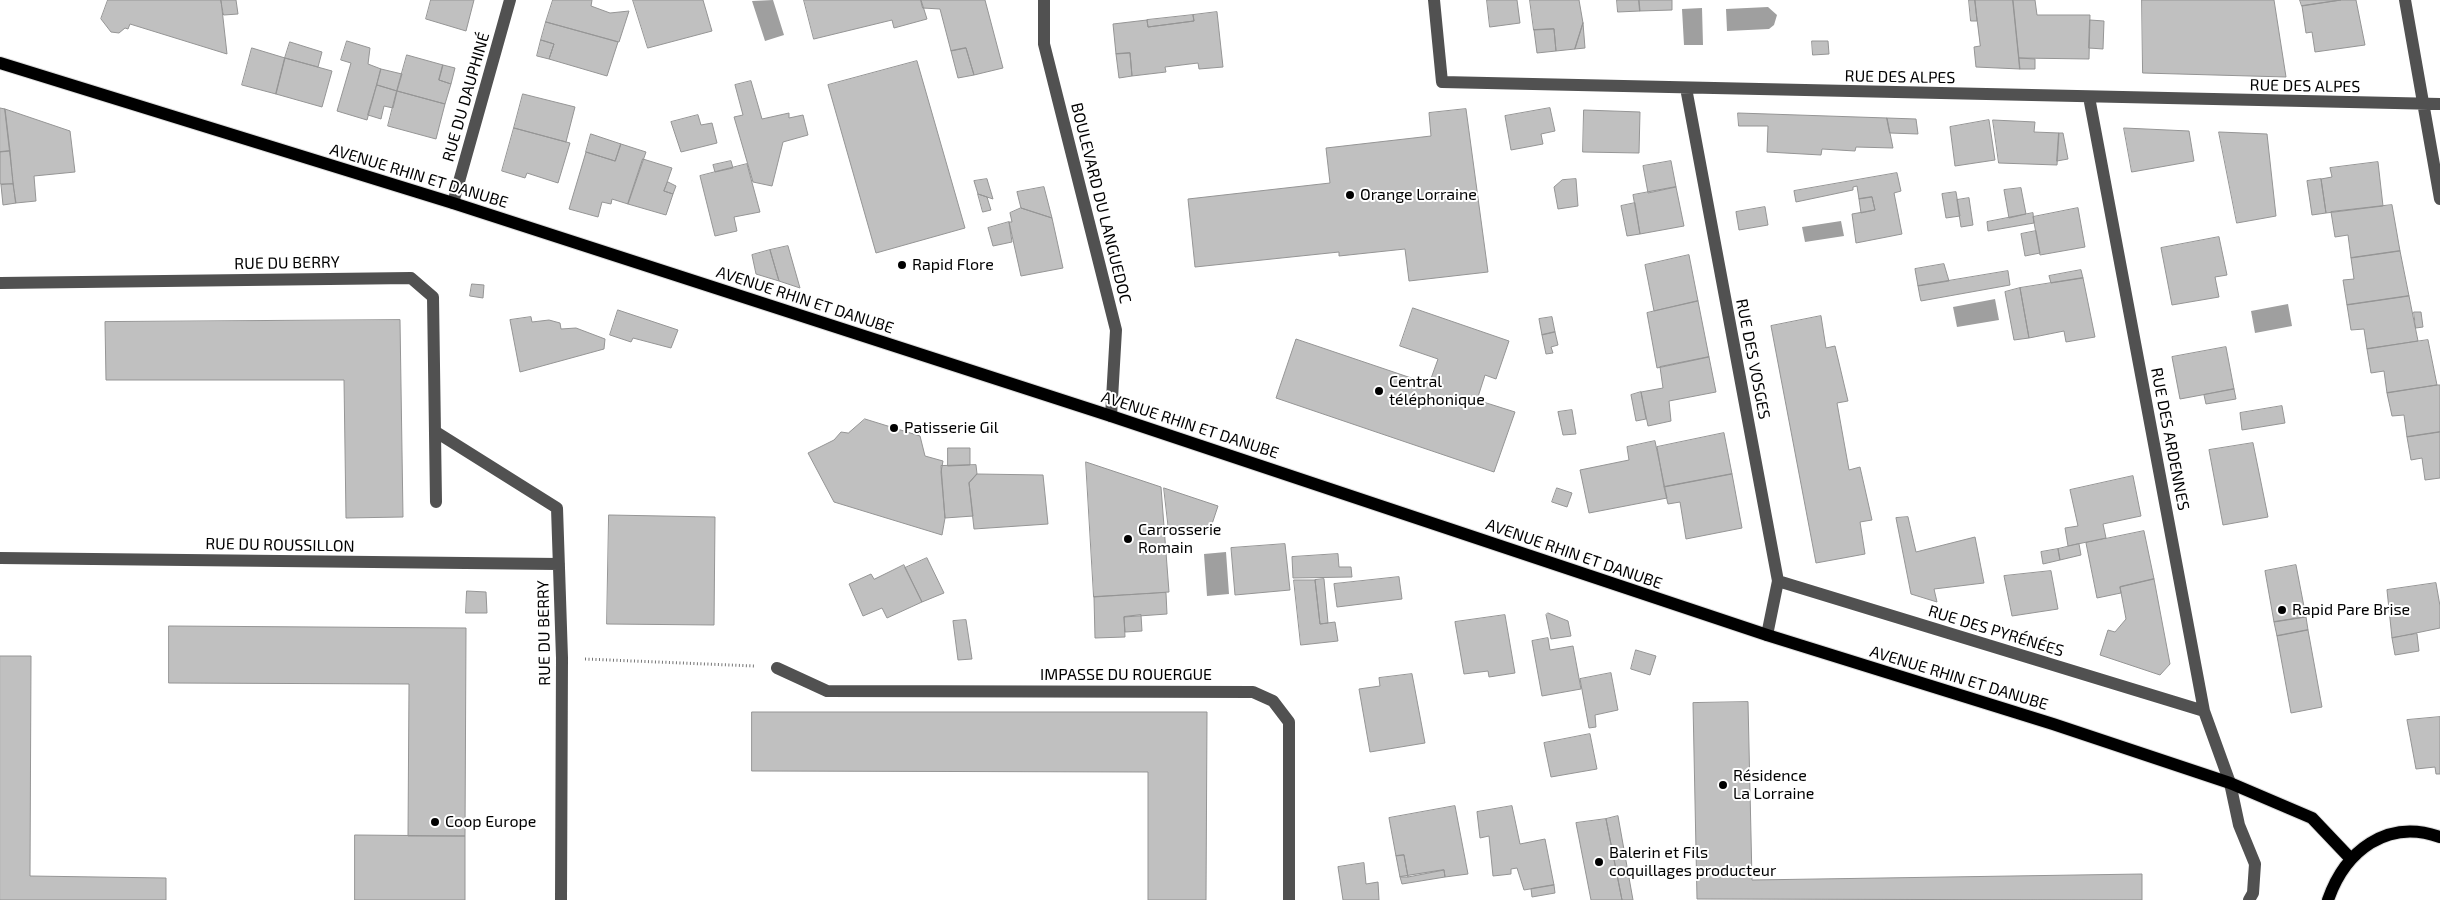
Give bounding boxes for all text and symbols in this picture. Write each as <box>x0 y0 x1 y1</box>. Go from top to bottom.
street label: RUE DU DAUPHINÉ <box>438 30 494 164</box>
street label: RUE DES ALPES <box>1844 66 1956 88</box>
street label: RUE DES ALPES <box>2249 75 2361 97</box>
street label: BOULEVARD DU LANGUEDOC <box>1067 101 1135 305</box>
street label: AVENUE RHIN ET DANUBE <box>328 140 510 212</box>
place label: Orange Lorraine <box>1360 185 1477 205</box>
marker: Orange Lorraine <box>1344 189 1356 201</box>
street label: RUE DU BERRY <box>234 252 340 274</box>
place label: Rapid Flore <box>912 255 994 275</box>
marker: Rapid Flore <box>896 259 908 271</box>
street label: AVENUE RHIN ET DANUBE <box>714 262 896 338</box>
street label: RUE DES VOSGES <box>1732 297 1774 421</box>
street label: RUE DES ARDENNES <box>2147 366 2193 512</box>
place label: Central téléphonique <box>1389 372 1485 410</box>
marker: Central téléphonique <box>1373 385 1385 397</box>
street label: AVENUE RHIN ET DANUBE <box>1099 387 1281 463</box>
place label: Patisserie Gil <box>904 418 998 438</box>
marker: Patisserie Gil <box>888 422 900 434</box>
street label: AVENUE RHIN ET DANUBE <box>1483 515 1665 593</box>
place label: Carrosserie Romain <box>1138 520 1221 558</box>
marker: Carrosserie Romain <box>1122 533 1134 545</box>
street label: RUE DU ROUSSILLON <box>205 534 355 556</box>
street label: RUE DU BERRY <box>533 580 555 686</box>
place label: Rapid Pare Brise <box>2292 600 2410 620</box>
street label: RUE DES PYRÉNÉES <box>1926 601 2066 661</box>
marker: Rapid Pare Brise <box>2276 604 2288 616</box>
street label: AVENUE RHIN ET DANUBE <box>1868 642 2050 714</box>
street label: IMPASSE DU ROUERGUE <box>1040 665 1212 685</box>
place label: Résidence La Lorraine <box>1733 766 1814 804</box>
marker: Résidence La Lorraine <box>1717 779 1729 791</box>
place label: Coop Europe <box>445 812 536 832</box>
marker: Coop Europe <box>429 816 441 828</box>
place label: Balerin et Fils coquillages producteur <box>1609 843 1776 881</box>
marker: Balerin et Fils coquillages producteur <box>1593 856 1605 868</box>

